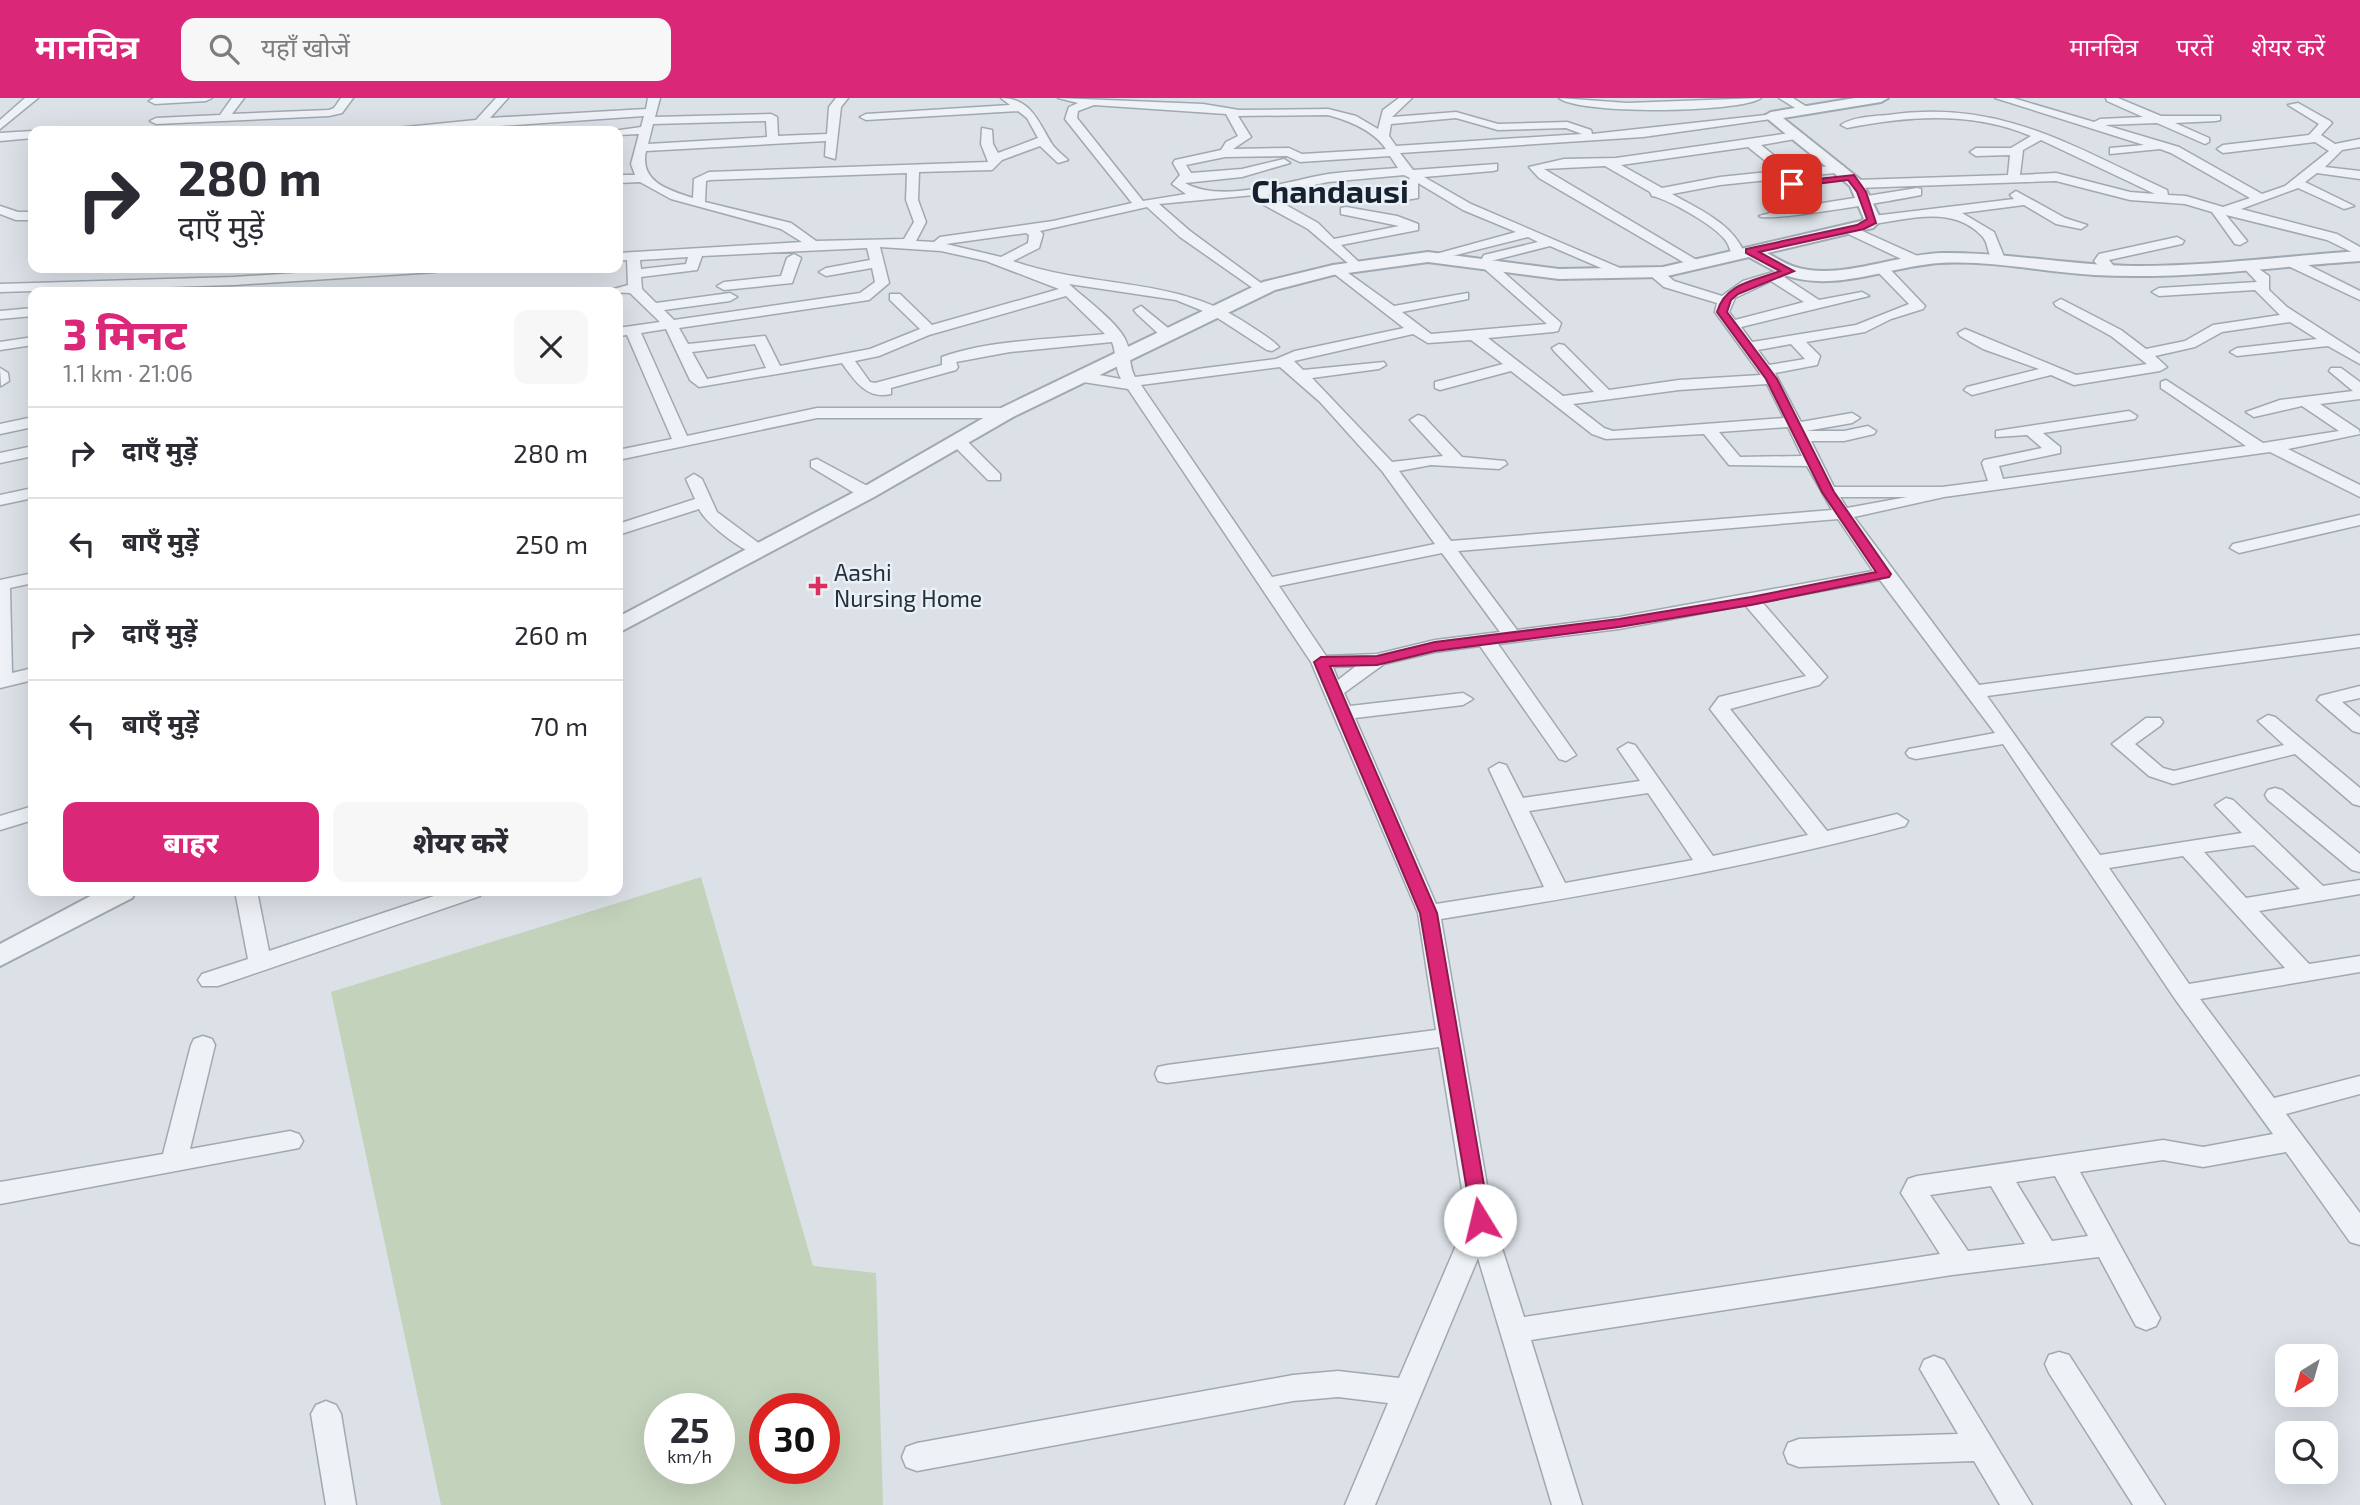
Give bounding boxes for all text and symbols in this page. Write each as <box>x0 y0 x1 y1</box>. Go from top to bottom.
search box <box>181 18 671 81</box>
text: मानचित्र <box>35 26 139 66</box>
icon: search <box>205 30 243 68</box>
text: यहाँ खोजें <box>261 31 350 62</box>
text: मानचित्र <box>2070 32 2138 61</box>
text: परतें <box>2176 32 2213 61</box>
text: शेयर करें <box>2251 32 2325 61</box>
text: 280 m <box>178 147 322 206</box>
icon: right <box>63 154 154 245</box>
pin <box>1762 154 1822 214</box>
icon: arrive <box>1773 165 1811 203</box>
district label: Chandausi <box>1251 171 1409 209</box>
text: दाएँ मुड़ें <box>178 207 264 245</box>
text: 3 मिनट <box>63 308 186 358</box>
button: close <box>514 310 588 384</box>
text: 1.1 km · 21:06 <box>63 359 193 387</box>
icon: right <box>63 434 101 472</box>
text: दाएँ मुड़ें <box>122 434 197 465</box>
text: 280 m <box>513 437 588 468</box>
icon: left <box>63 525 101 563</box>
text: बाएँ मुड़ें <box>122 525 199 556</box>
text: 250 m <box>515 528 588 559</box>
place label: Aashi Nursing Home <box>834 558 982 612</box>
marker: Aashi Nursing Home <box>808 576 828 596</box>
icon: right <box>63 616 101 654</box>
text: दाएँ मुड़ें <box>122 616 197 647</box>
text: 260 m <box>514 619 588 650</box>
icon: left <box>63 707 101 745</box>
text: बाएँ मुड़ें <box>122 707 199 738</box>
text: 70 m <box>530 710 588 741</box>
button: बाहर <box>63 802 319 882</box>
button: शेयर करें <box>333 802 588 882</box>
position arrow <box>1443 1183 1517 1257</box>
north arrow <box>2275 1344 2338 1407</box>
map controls <box>2275 1344 2338 1484</box>
speed limit sign: 30 <box>749 1393 840 1484</box>
text: 25 <box>670 1408 709 1450</box>
button: search <box>2275 1421 2338 1484</box>
text: km/h <box>667 1445 712 1467</box>

